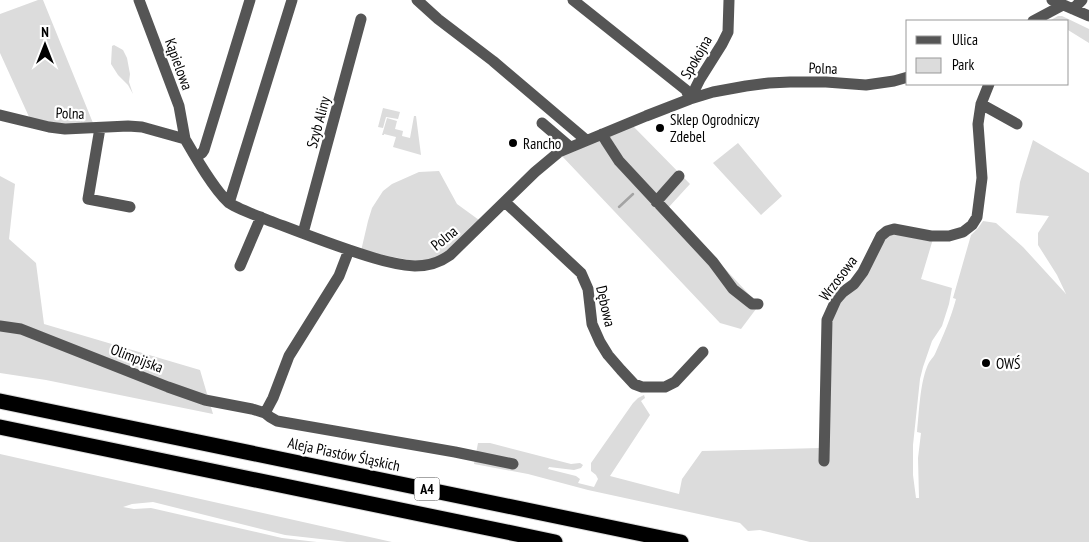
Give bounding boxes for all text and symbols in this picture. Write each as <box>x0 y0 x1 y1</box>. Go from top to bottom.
north arrow <box>20 20 70 70</box>
legend <box>906 20 1069 85</box>
text: N <box>41 23 49 41</box>
text: Ulica <box>952 30 978 49</box>
street label: Spokojna <box>676 32 716 82</box>
street label: Kąpielowa <box>161 35 197 93</box>
text: Park <box>952 55 974 74</box>
street label: Polna <box>808 58 838 78</box>
street label: Szyb Aliny <box>302 94 334 150</box>
street label: Polna <box>55 103 85 123</box>
place label: Sklep Ogrodniczy Zdebel <box>670 110 760 146</box>
marker: Sklep Ogrodniczy Zdebel <box>654 122 666 134</box>
place label: Rancho <box>523 134 561 153</box>
marker: Rancho <box>507 137 519 149</box>
street label: Polna <box>427 222 461 254</box>
street label: Wrzosowa <box>815 252 861 304</box>
street label: Dębowa <box>592 284 620 328</box>
street label: Olimpijska <box>108 339 166 377</box>
place label: OWŚ <box>996 354 1020 373</box>
marker: OWŚ <box>980 357 992 369</box>
street label: Aleja Piastów Śląskich <box>286 433 402 475</box>
road number: A4 <box>414 478 440 500</box>

